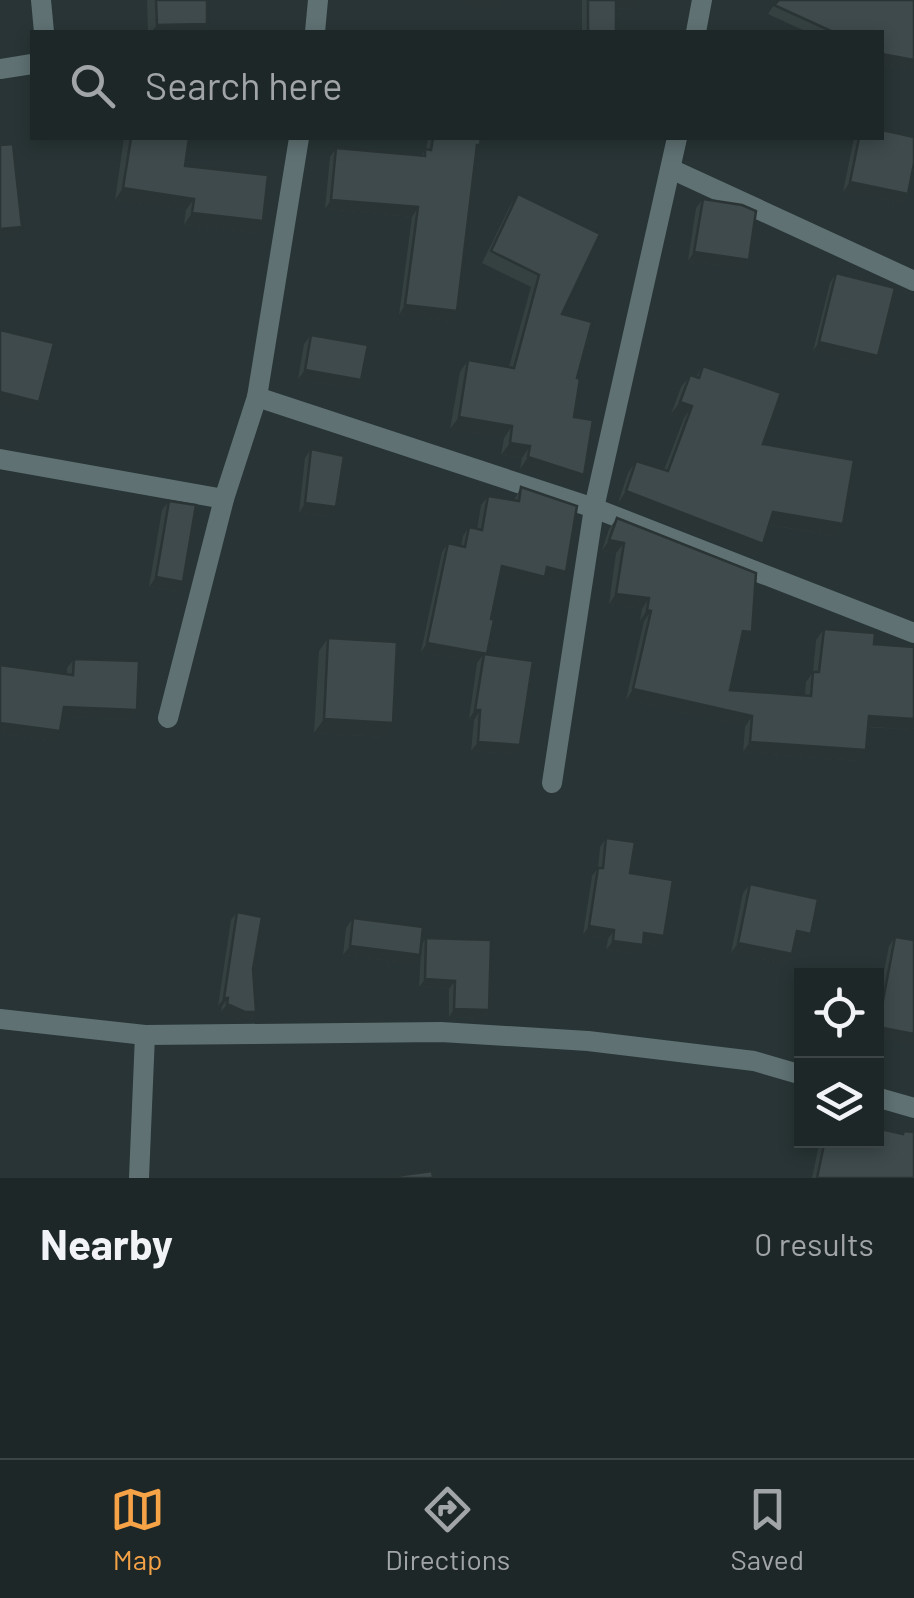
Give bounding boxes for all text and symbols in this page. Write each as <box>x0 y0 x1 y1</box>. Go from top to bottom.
search box <box>30 30 884 140</box>
icon: search <box>65 58 120 113</box>
text: Search here <box>145 62 343 108</box>
map controls <box>794 968 884 1148</box>
button: locate <box>794 968 884 1058</box>
button: layers <box>794 1058 884 1148</box>
text: Nearby <box>40 1218 173 1268</box>
text: 0 results <box>754 1224 874 1262</box>
tab: Map <box>110 1482 165 1576</box>
tab: Directions <box>385 1482 510 1576</box>
tab: Saved <box>730 1482 804 1576</box>

